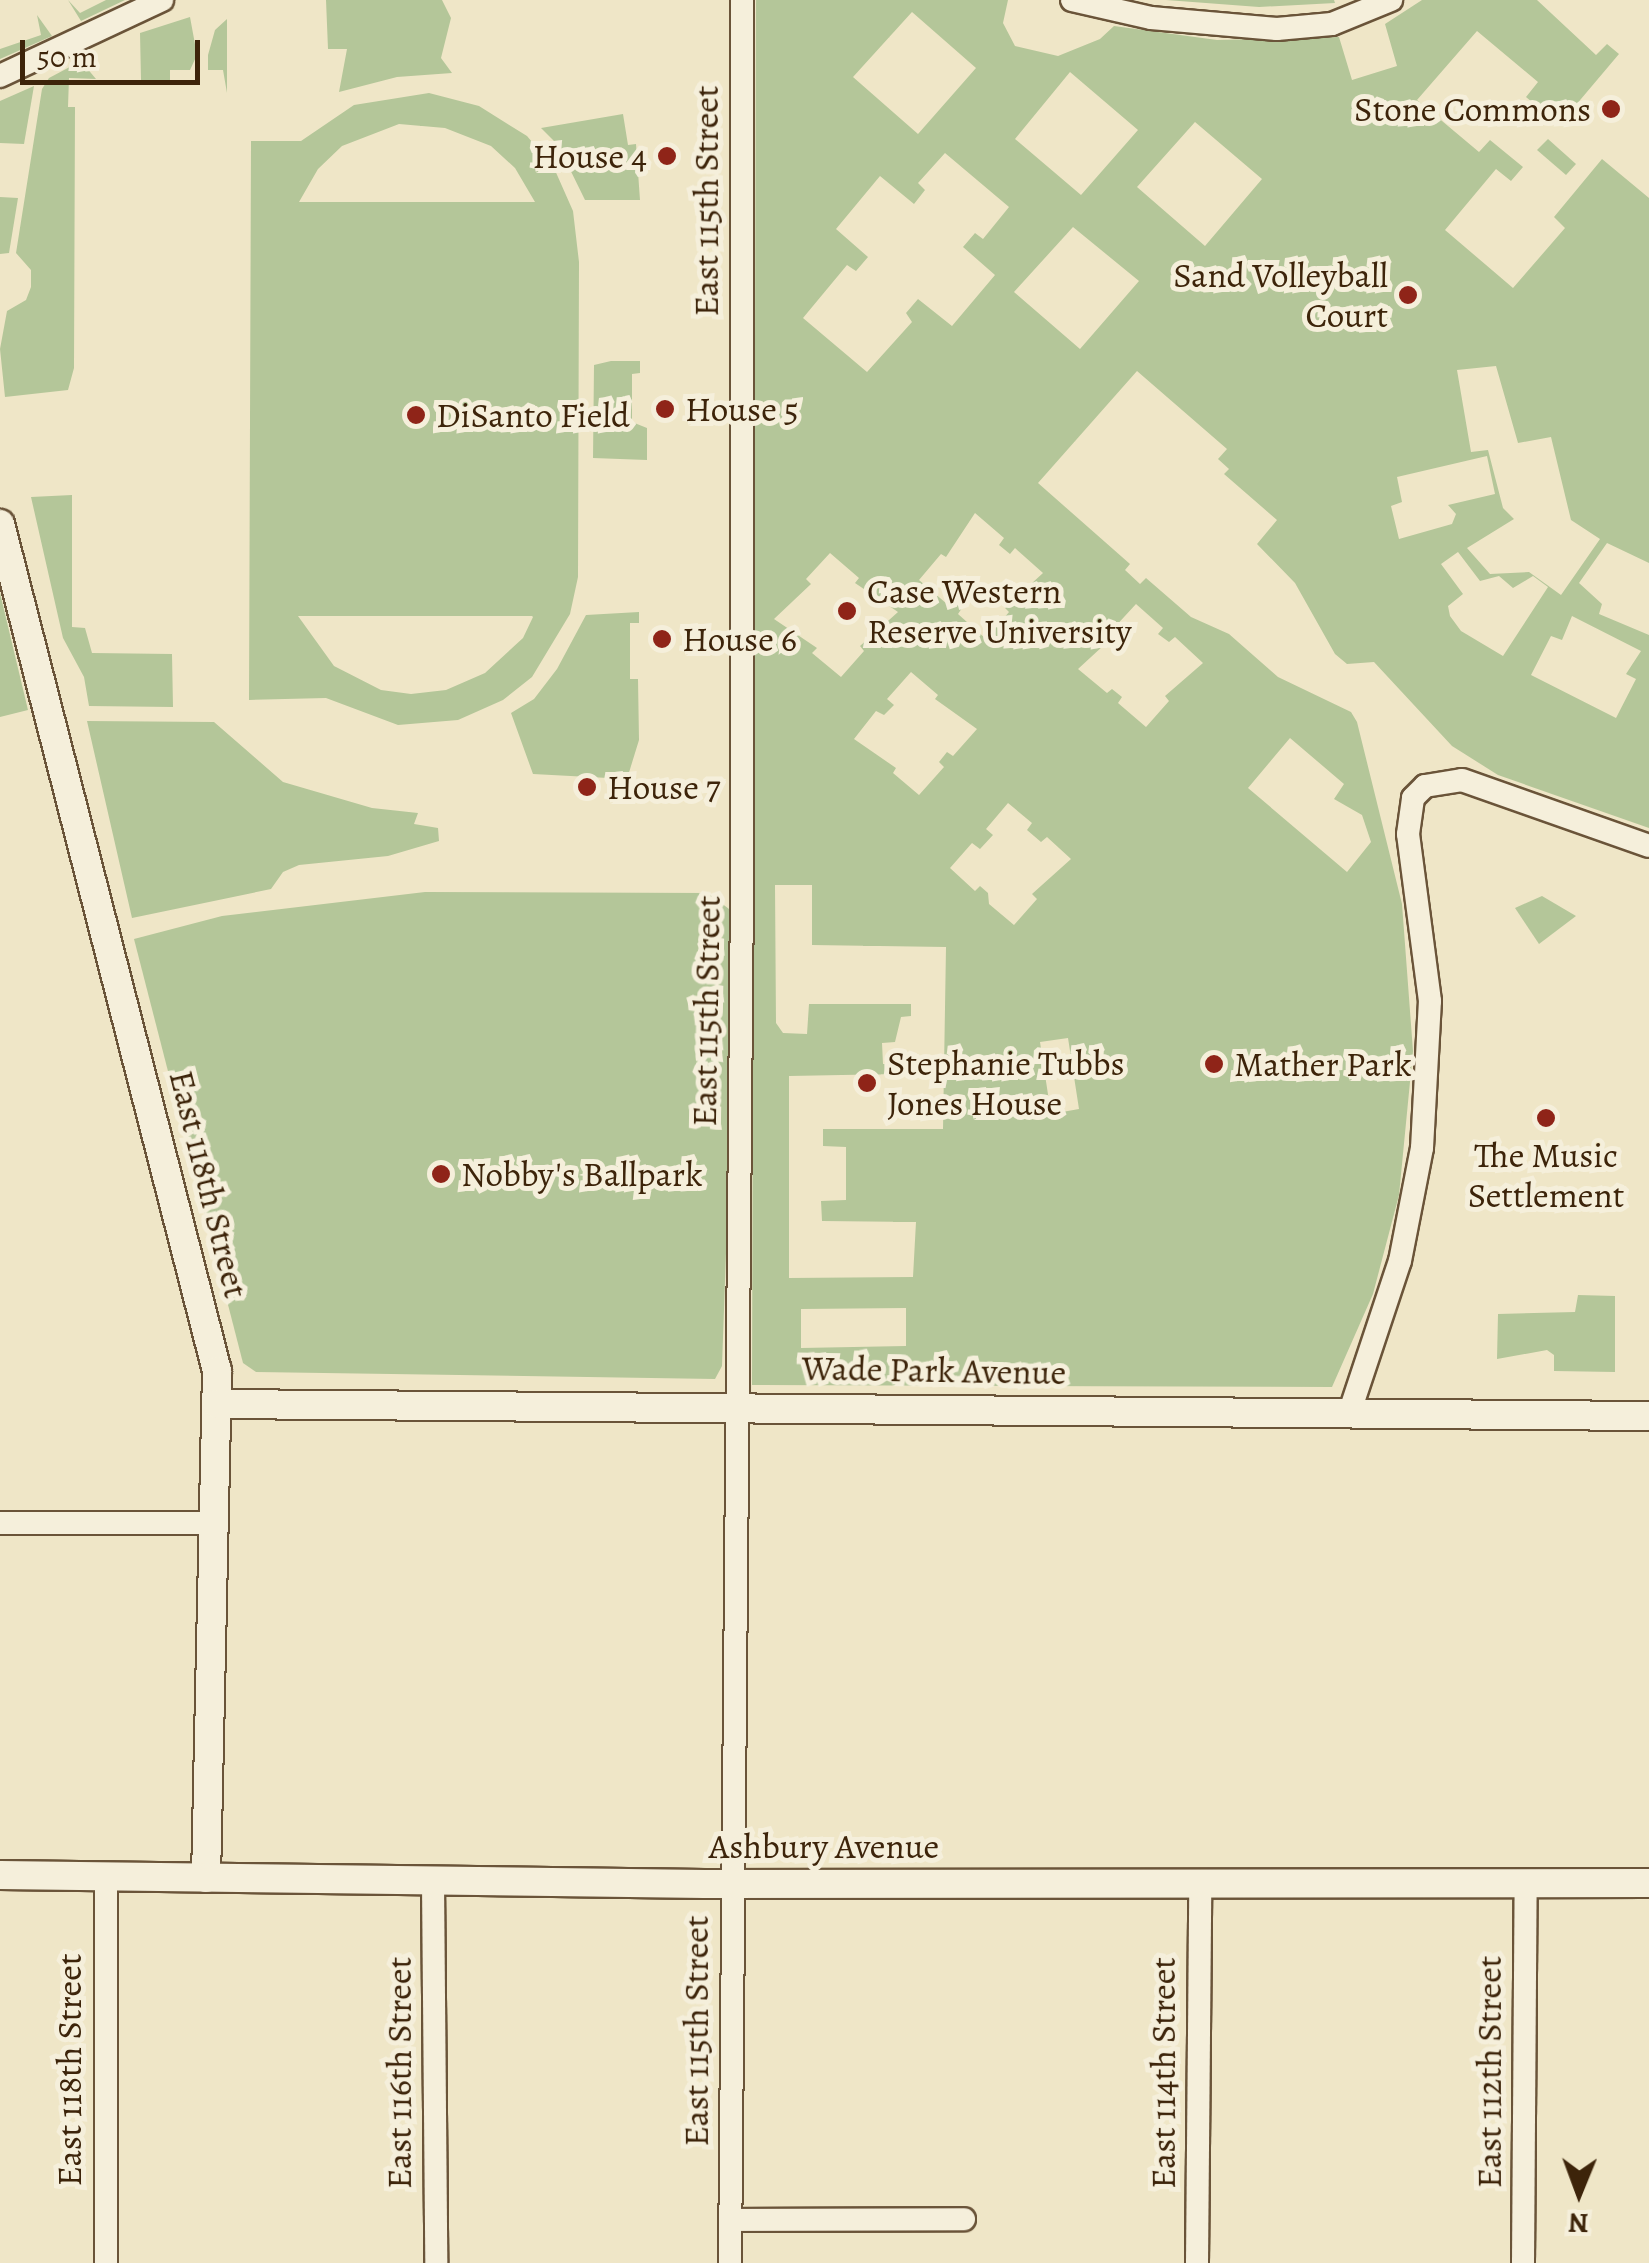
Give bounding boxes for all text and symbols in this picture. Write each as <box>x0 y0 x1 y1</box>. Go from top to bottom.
scale bar <box>25 20 205 82</box>
text: 50 m <box>37 37 97 77</box>
street label: East 115th Street <box>685 85 727 317</box>
place label: Stone Commons <box>1354 88 1591 130</box>
marker: Stone Commons <box>1600 98 1622 120</box>
place label: House 4 <box>532 135 647 177</box>
marker: House 4 <box>656 145 678 167</box>
place label: Sand Volleyball Court <box>1173 254 1388 336</box>
marker: Sand Volleyball Court <box>1397 284 1419 306</box>
place label: House 5 <box>685 388 799 430</box>
place label: DiSanto Field <box>436 394 630 436</box>
marker: House 5 <box>654 398 676 420</box>
marker: DiSanto Field <box>405 404 427 426</box>
place label: Case Western Reserve University <box>867 570 1132 652</box>
marker: Case Western Reserve University <box>836 600 858 622</box>
place label: House 6 <box>682 618 797 660</box>
marker: House 6 <box>651 628 673 650</box>
place label: House 7 <box>607 766 720 808</box>
marker: House 7 <box>576 776 598 798</box>
street label: East 115th Street <box>683 895 729 1127</box>
place label: Stephanie Tubbs Jones House <box>887 1042 1125 1124</box>
place label: Mather Park <box>1234 1043 1412 1085</box>
marker: Mather Park <box>1203 1053 1225 1075</box>
street label: East 118th Street <box>160 1066 258 1302</box>
marker: Stephanie Tubbs Jones House <box>856 1072 878 1094</box>
marker: The Music Settlement <box>1535 1107 1557 1129</box>
place label: The Music Settlement <box>1468 1134 1624 1216</box>
place label: Nobby's Ballpark <box>461 1153 703 1195</box>
marker: Nobby's Ballpark <box>430 1163 452 1185</box>
street label: Wade Park Avenue <box>801 1347 1067 1393</box>
street label: Ashbury Avenue <box>709 1825 939 1867</box>
street label: East 115th Street <box>675 1915 717 2147</box>
street label: East 118th Street <box>48 1954 90 2186</box>
street label: East 112th Street <box>1468 1956 1510 2188</box>
street label: East 116th Street <box>378 1957 420 2189</box>
street label: East 114th Street <box>1142 1957 1184 2189</box>
north arrow <box>1529 2143 1629 2243</box>
text: N <box>1568 2204 1589 2242</box>

